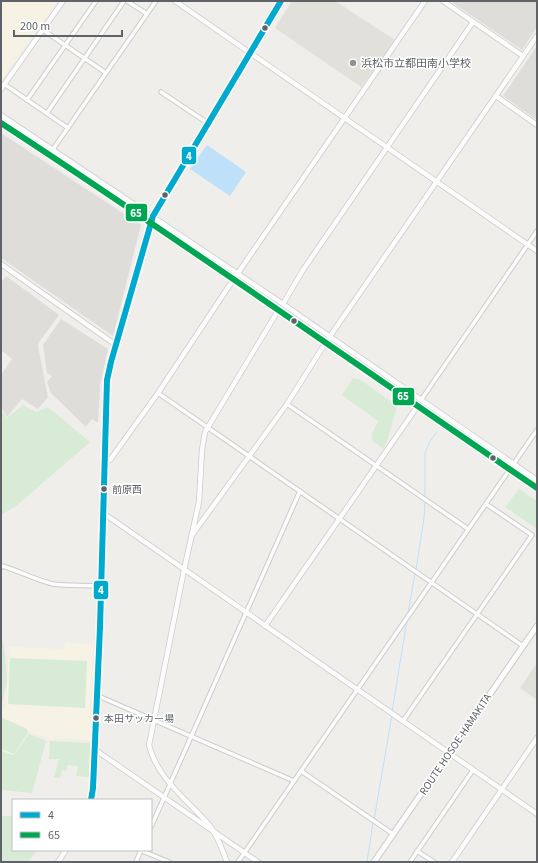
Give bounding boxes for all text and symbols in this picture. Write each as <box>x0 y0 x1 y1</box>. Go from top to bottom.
scale bar <box>14 12 122 38</box>
text: 200 m <box>20 18 50 35</box>
unlabelled marker <box>260 23 270 33</box>
place label: 浜松市立都田南小学校 <box>361 56 471 71</box>
marker: 浜松市立都田南小学校 <box>348 58 358 68</box>
line badge: 4 <box>181 146 197 165</box>
text: 4 <box>186 149 192 164</box>
unlabelled marker <box>160 190 170 200</box>
line badge: 65 <box>125 203 148 222</box>
text: 65 <box>130 206 142 221</box>
unlabelled marker <box>289 316 299 326</box>
line badge: 65 <box>392 387 415 406</box>
text: 65 <box>397 389 409 404</box>
unlabelled marker <box>488 453 498 463</box>
place label: 前原西 <box>112 483 142 497</box>
marker: 前原西 <box>99 484 109 494</box>
line badge: 4 <box>93 580 109 600</box>
text: 4 <box>98 583 104 598</box>
street label: ROUTE HOSOE-HAMAKITA <box>416 691 495 798</box>
place label: 本田サッカー場 <box>104 712 174 726</box>
marker: 本田サッカー場 <box>91 713 101 723</box>
legend <box>12 799 152 851</box>
text: 4 <box>48 807 54 824</box>
text: 65 <box>48 827 60 844</box>

